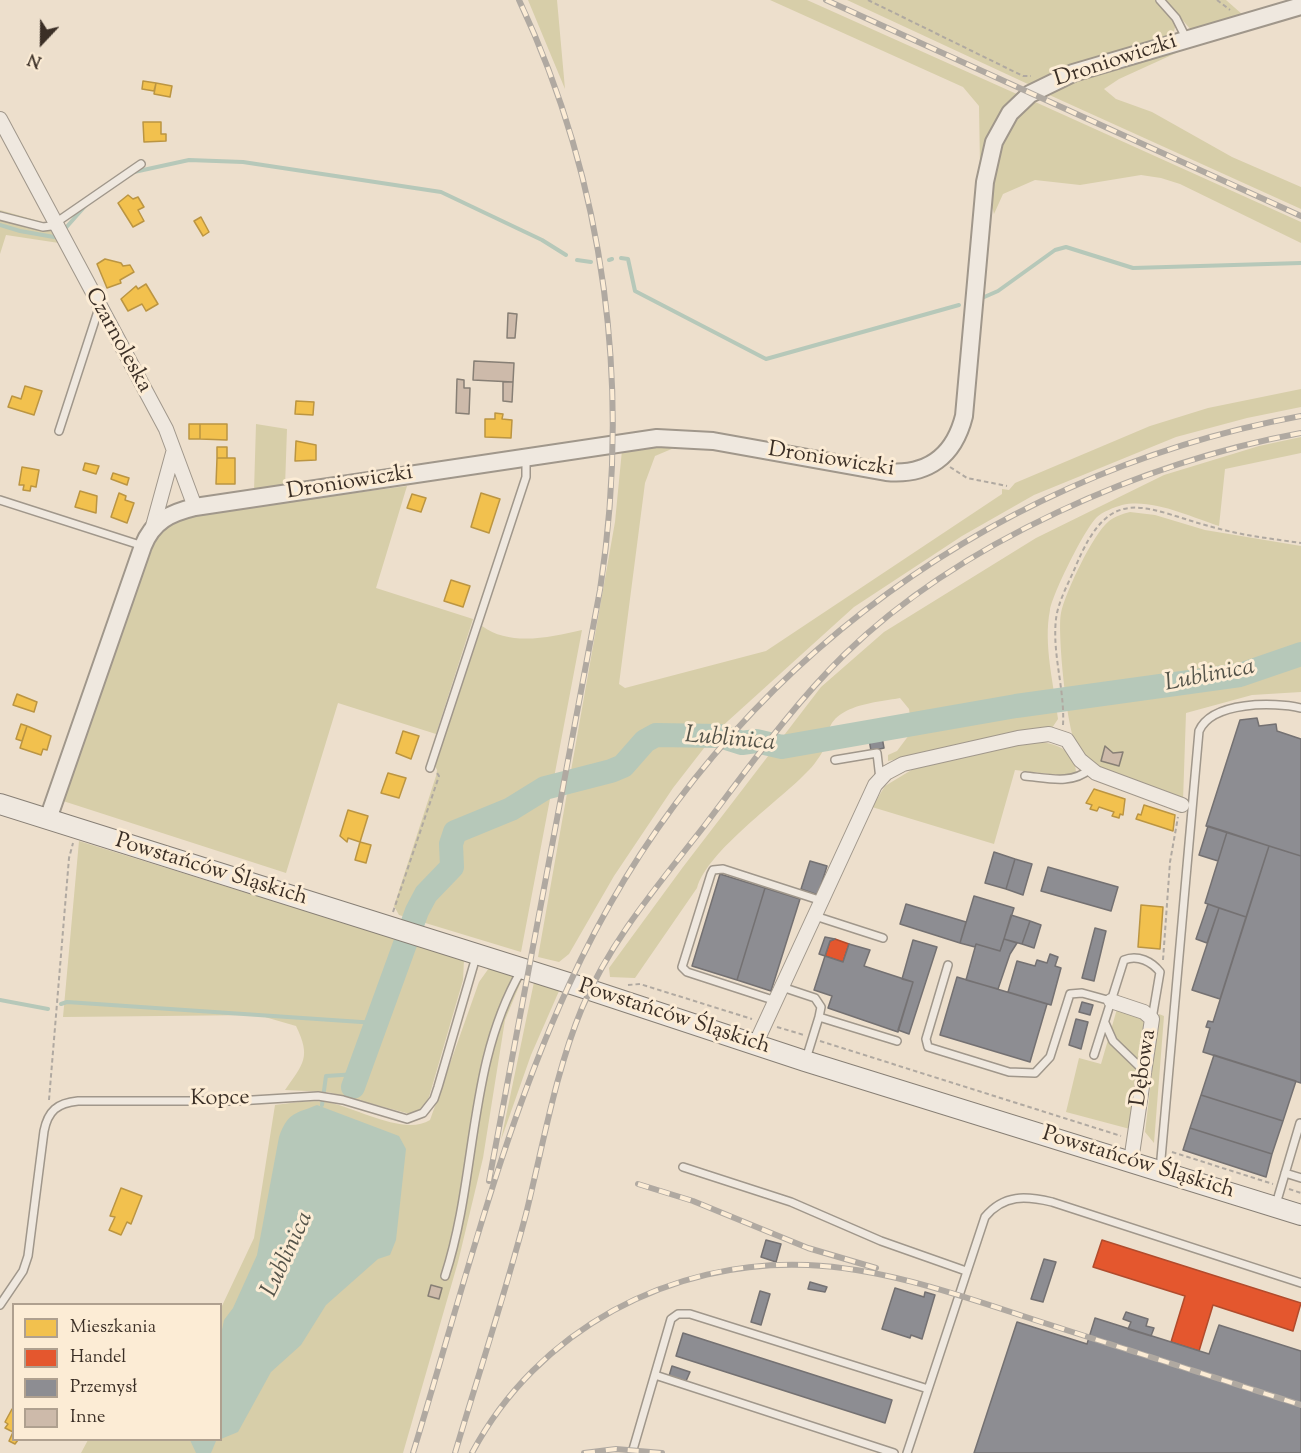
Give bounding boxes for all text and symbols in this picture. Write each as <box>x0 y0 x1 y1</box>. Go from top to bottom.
north arrow <box>12 12 72 72</box>
street label: Droniowiczki <box>1051 30 1181 94</box>
text: N <box>25 46 45 72</box>
street label: Czarnoleska <box>77 284 157 398</box>
street label: Droniowiczki <box>766 438 896 484</box>
street label: Droniowiczki <box>285 461 415 507</box>
water label: Lublinica <box>1163 654 1257 700</box>
water label: Lublinica <box>683 723 777 759</box>
street label: Powstańców Śląskich <box>112 829 310 913</box>
street label: Powstańców Śląskich <box>575 975 773 1061</box>
street label: Dębowa <box>1127 1028 1163 1108</box>
street label: Kopce <box>190 1086 250 1114</box>
street label: Powstańców Śląskich <box>1039 1122 1237 1206</box>
water label: Lublinica <box>257 1208 321 1302</box>
legend <box>12 1303 222 1441</box>
text: Mieszkania <box>70 1315 156 1341</box>
text: Handel <box>70 1345 126 1371</box>
text: Przemysł <box>70 1375 137 1401</box>
text: Inne <box>70 1405 105 1431</box>

